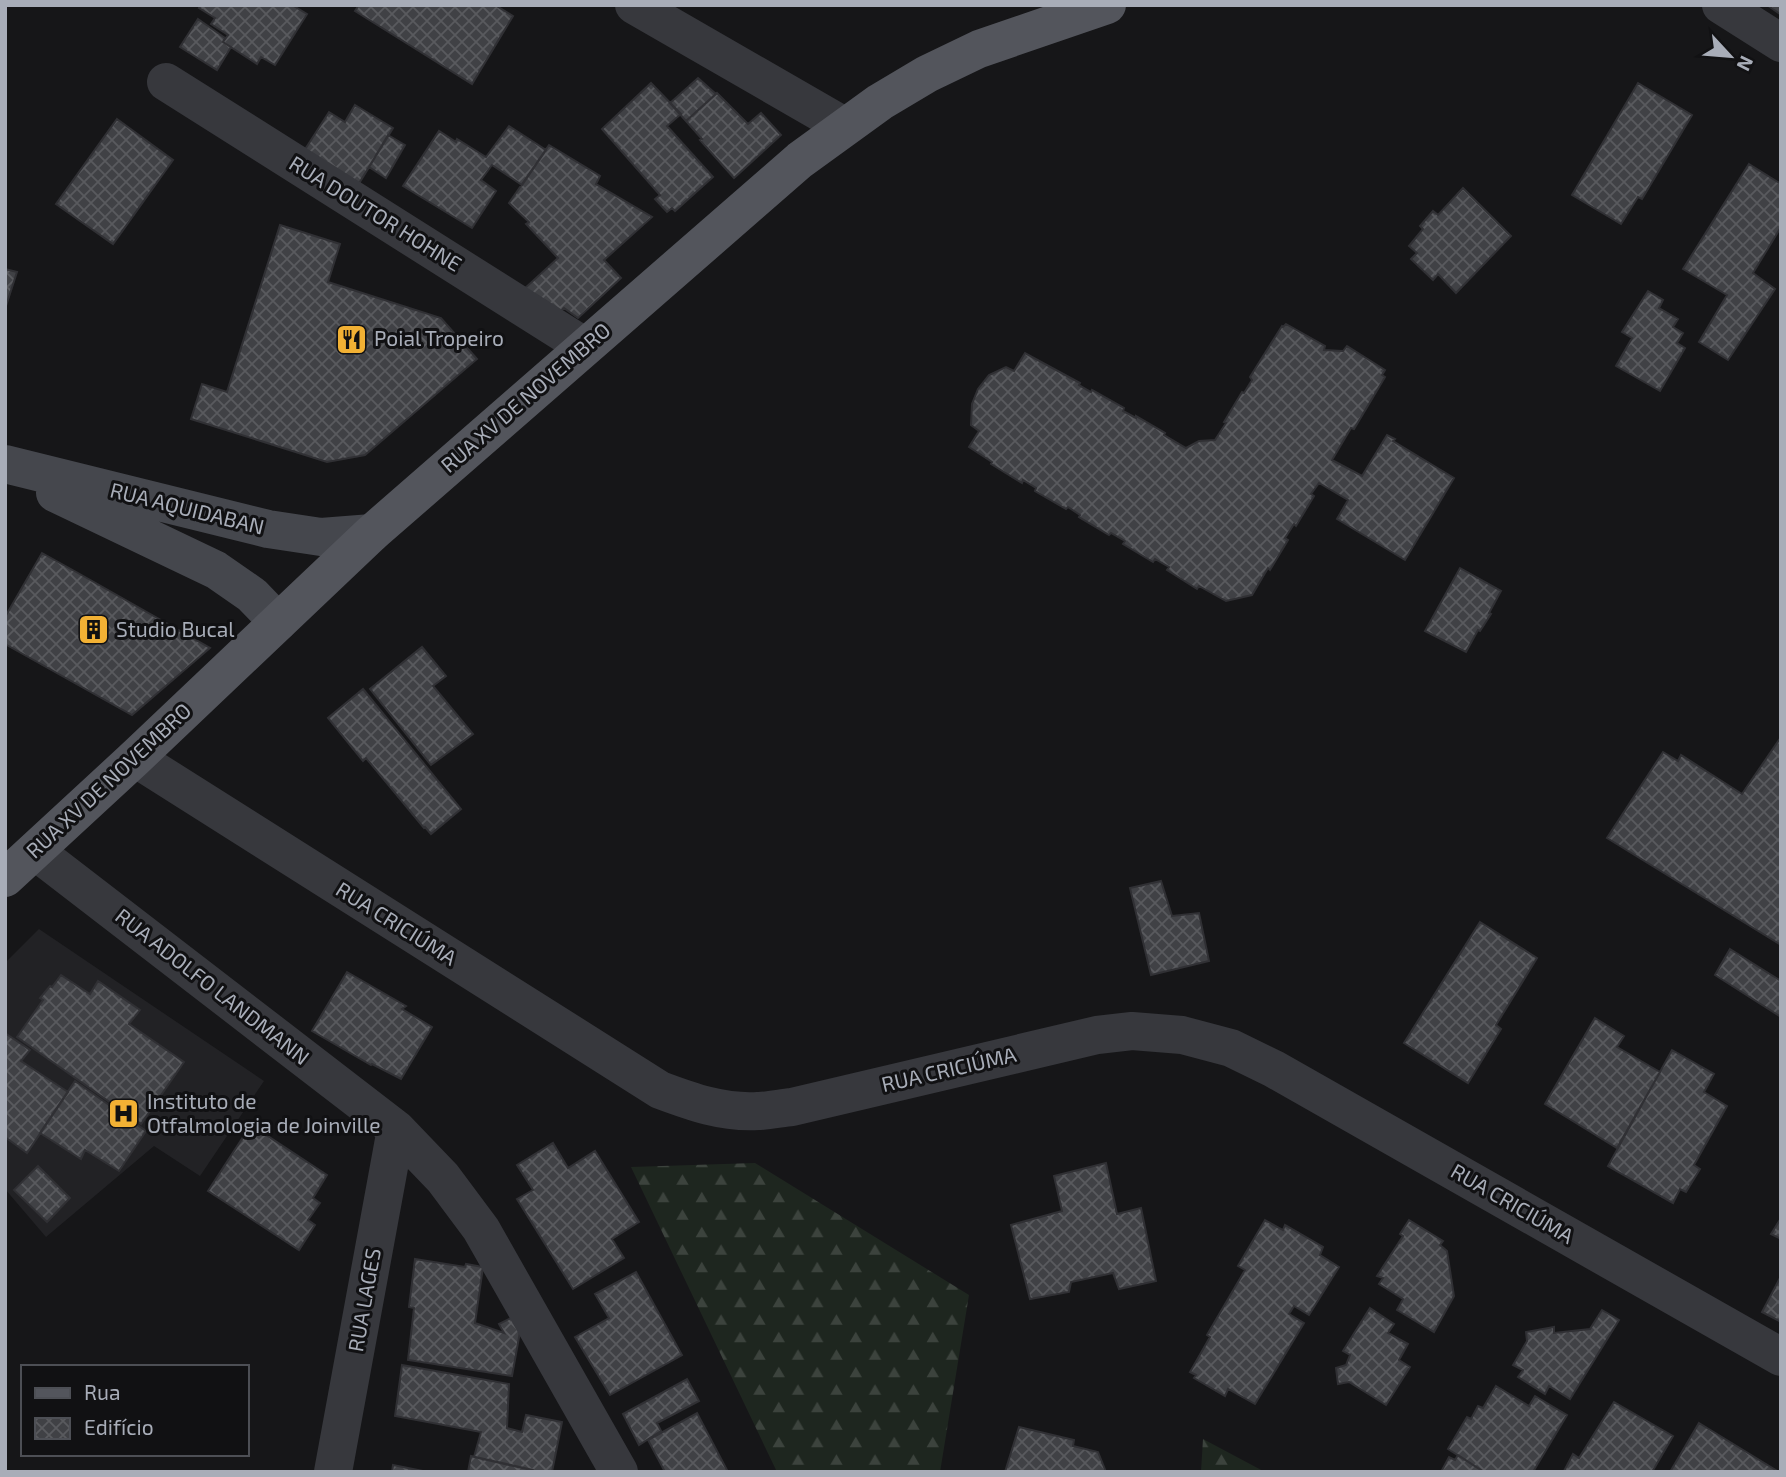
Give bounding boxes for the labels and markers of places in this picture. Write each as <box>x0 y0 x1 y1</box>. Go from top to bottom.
restaurant icon: Poial Tropeiro <box>334 322 368 356</box>
place label: Poial Tropeiro <box>374 325 504 350</box>
building icon: Studio Bucal <box>76 613 110 647</box>
place label: Studio Bucal <box>116 616 235 641</box>
place label: Instituto de Otfalmologia de Joinville <box>147 1088 381 1137</box>
hospital icon: Instituto de Otfalmologia de Joinville <box>107 1097 141 1131</box>

